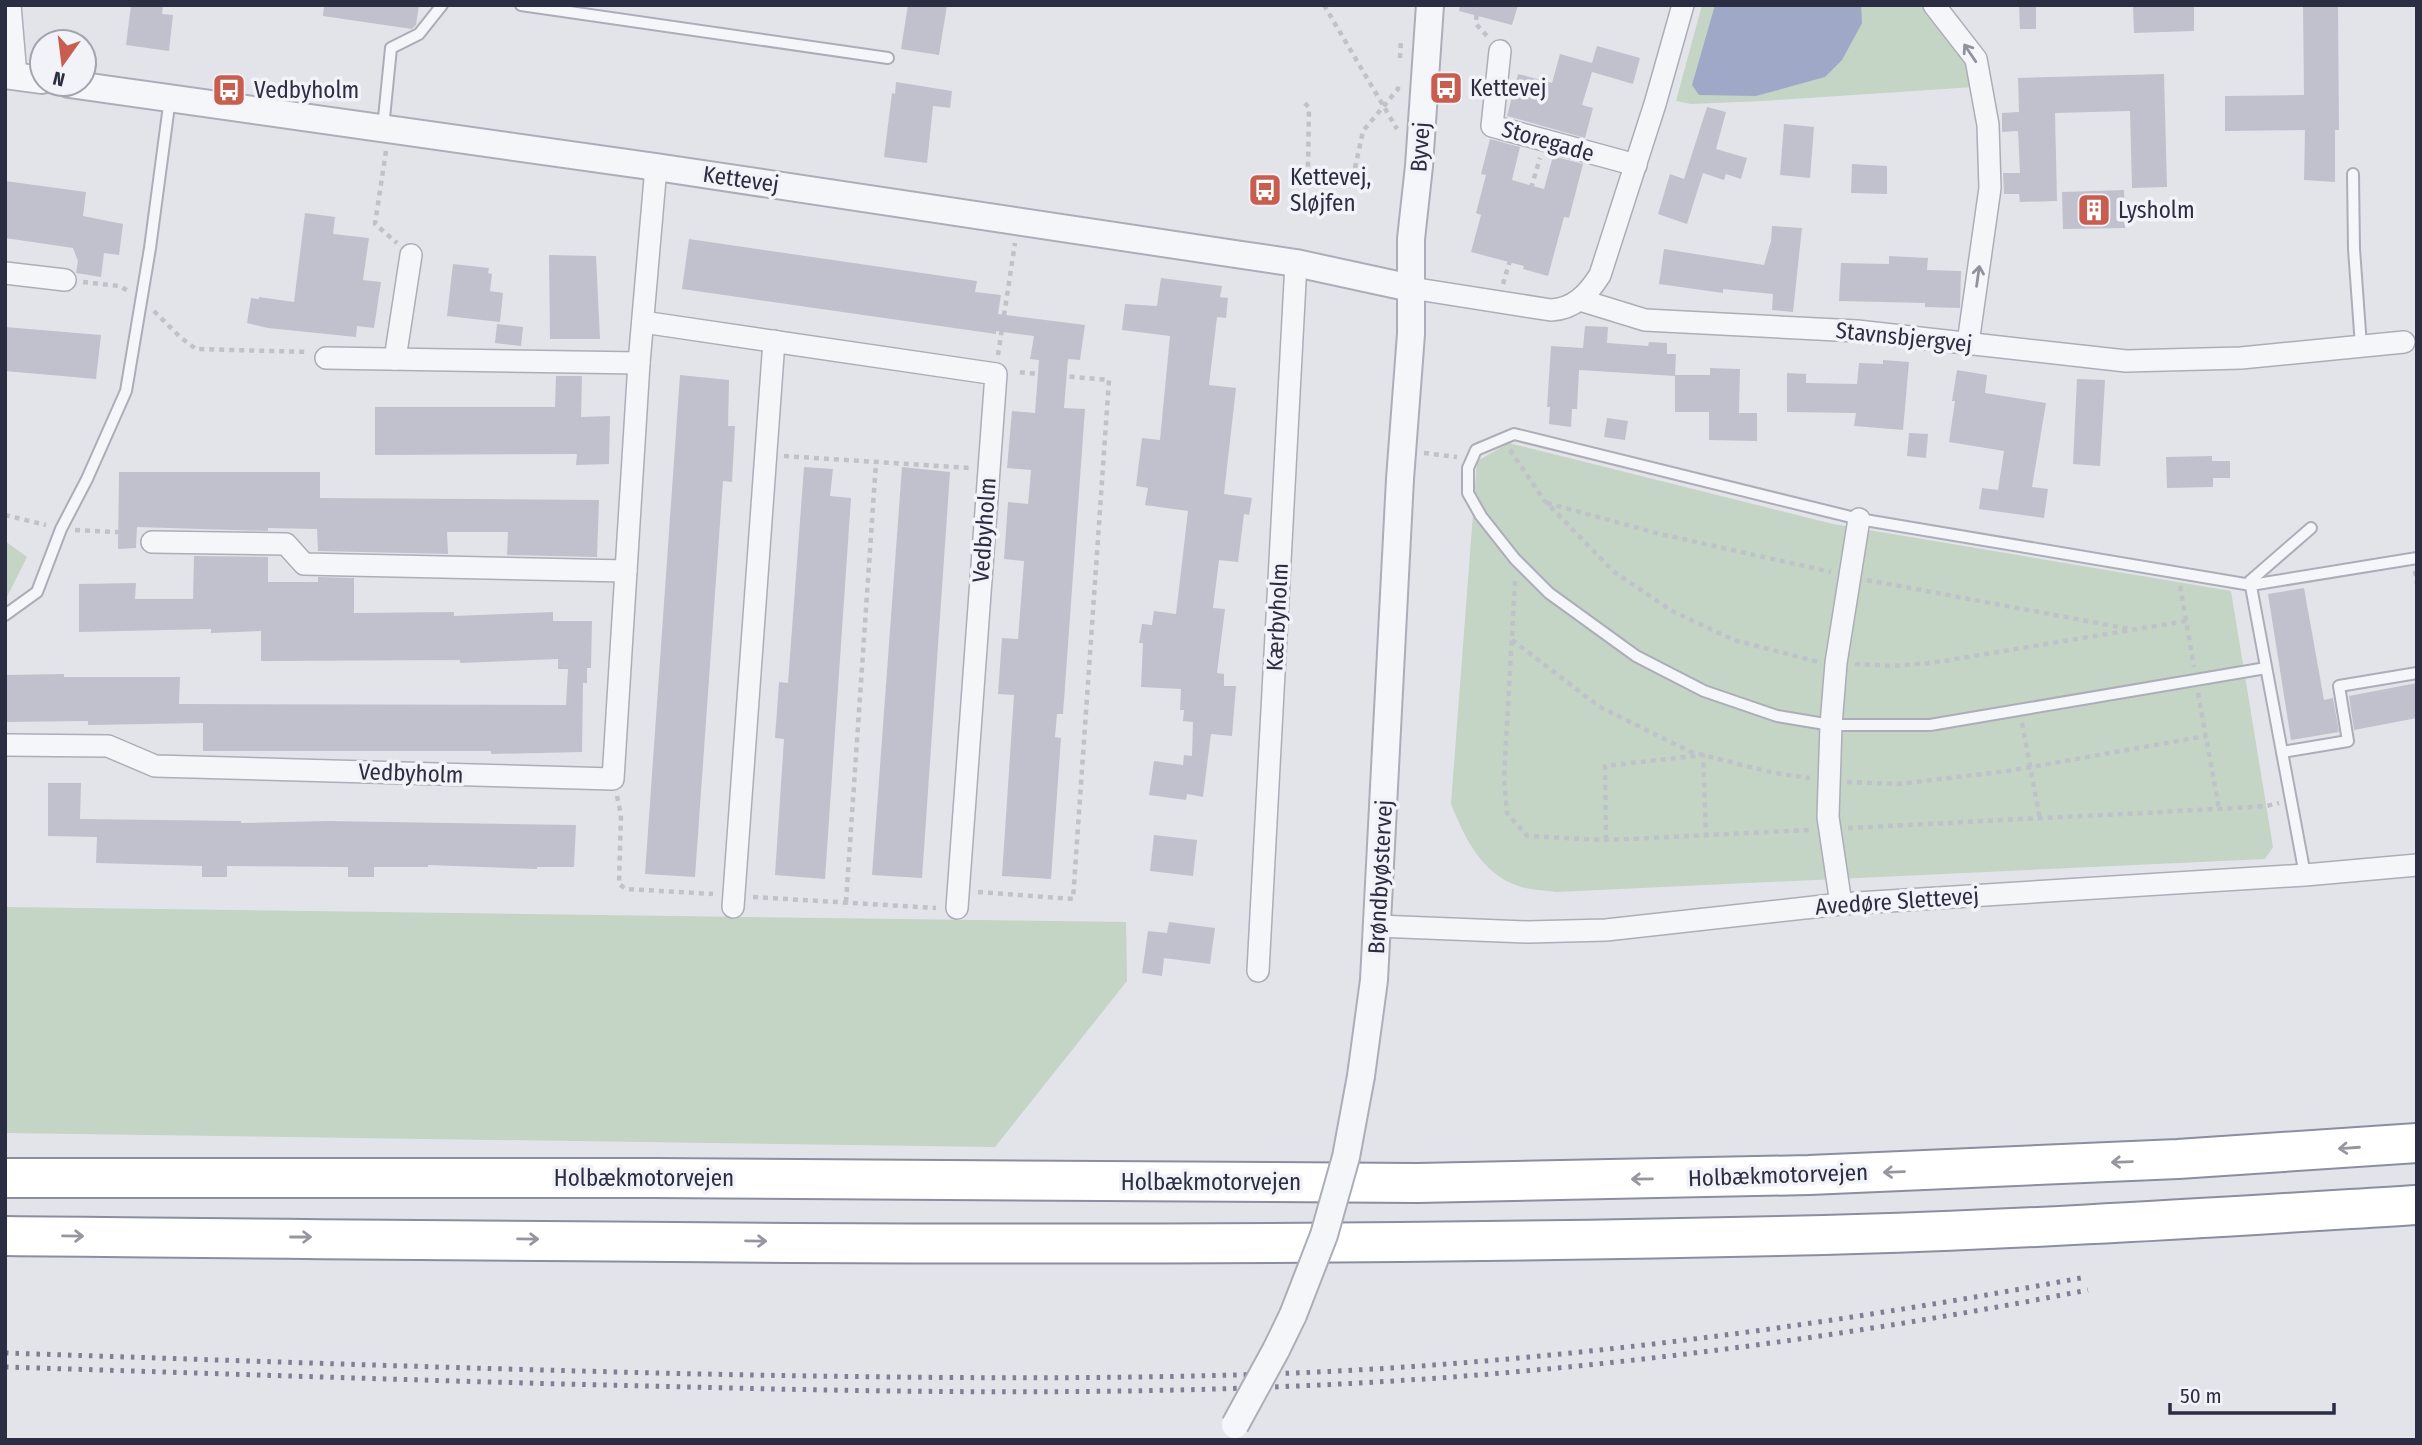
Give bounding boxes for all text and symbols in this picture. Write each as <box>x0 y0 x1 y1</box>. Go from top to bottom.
north arrow <box>28 28 98 98</box>
one-way arrow <box>1963 44 1977 63</box>
text: N <box>51 66 67 92</box>
bus stop icon: Kettevej <box>1427 69 1465 107</box>
bus stop icon: Vedbyholm <box>210 71 248 109</box>
place label: Kettevej <box>1470 74 1546 102</box>
place label: Vedbyholm <box>254 76 359 104</box>
street label: Storegade <box>1499 114 1597 168</box>
street label: Byvej <box>1404 121 1436 173</box>
street label: Kettevej <box>701 160 781 198</box>
place label: Kettevej, Sløjfen <box>1290 163 1371 217</box>
bus stop icon: Kettevej, Sløjfen <box>1246 171 1284 209</box>
building icon: Lysholm <box>2075 191 2113 229</box>
place label: Lysholm <box>2118 196 2195 224</box>
one-way arrow <box>1971 265 1984 288</box>
street label: Stavnsbjergvej <box>1834 316 1974 358</box>
street label: Vedbyholm <box>966 477 1002 583</box>
street label: Kærbyholm <box>1260 562 1294 672</box>
street label: Vedbyholm <box>358 757 464 789</box>
street label: Brøndbyøstervej <box>1362 799 1398 955</box>
street label: Avedøre Slettevej <box>1814 881 1980 921</box>
one-way arrow <box>2338 1142 2360 1155</box>
one-way arrow <box>2110 1155 2133 1168</box>
street label: Holbækmotorvejen <box>1687 1158 1869 1192</box>
street label: Holbækmotorvejen <box>554 1164 734 1192</box>
one-way arrow <box>1883 1165 1906 1178</box>
street label: Holbækmotorvejen <box>1121 1168 1301 1196</box>
one-way arrow <box>1631 1172 1654 1185</box>
one-way arrow <box>62 1230 85 1243</box>
one-way arrow <box>289 1230 312 1244</box>
one-way arrow <box>517 1232 540 1246</box>
one-way arrow <box>744 1235 767 1248</box>
scale bar <box>2170 1372 2334 1416</box>
text: 50 m <box>2180 1383 2222 1409</box>

